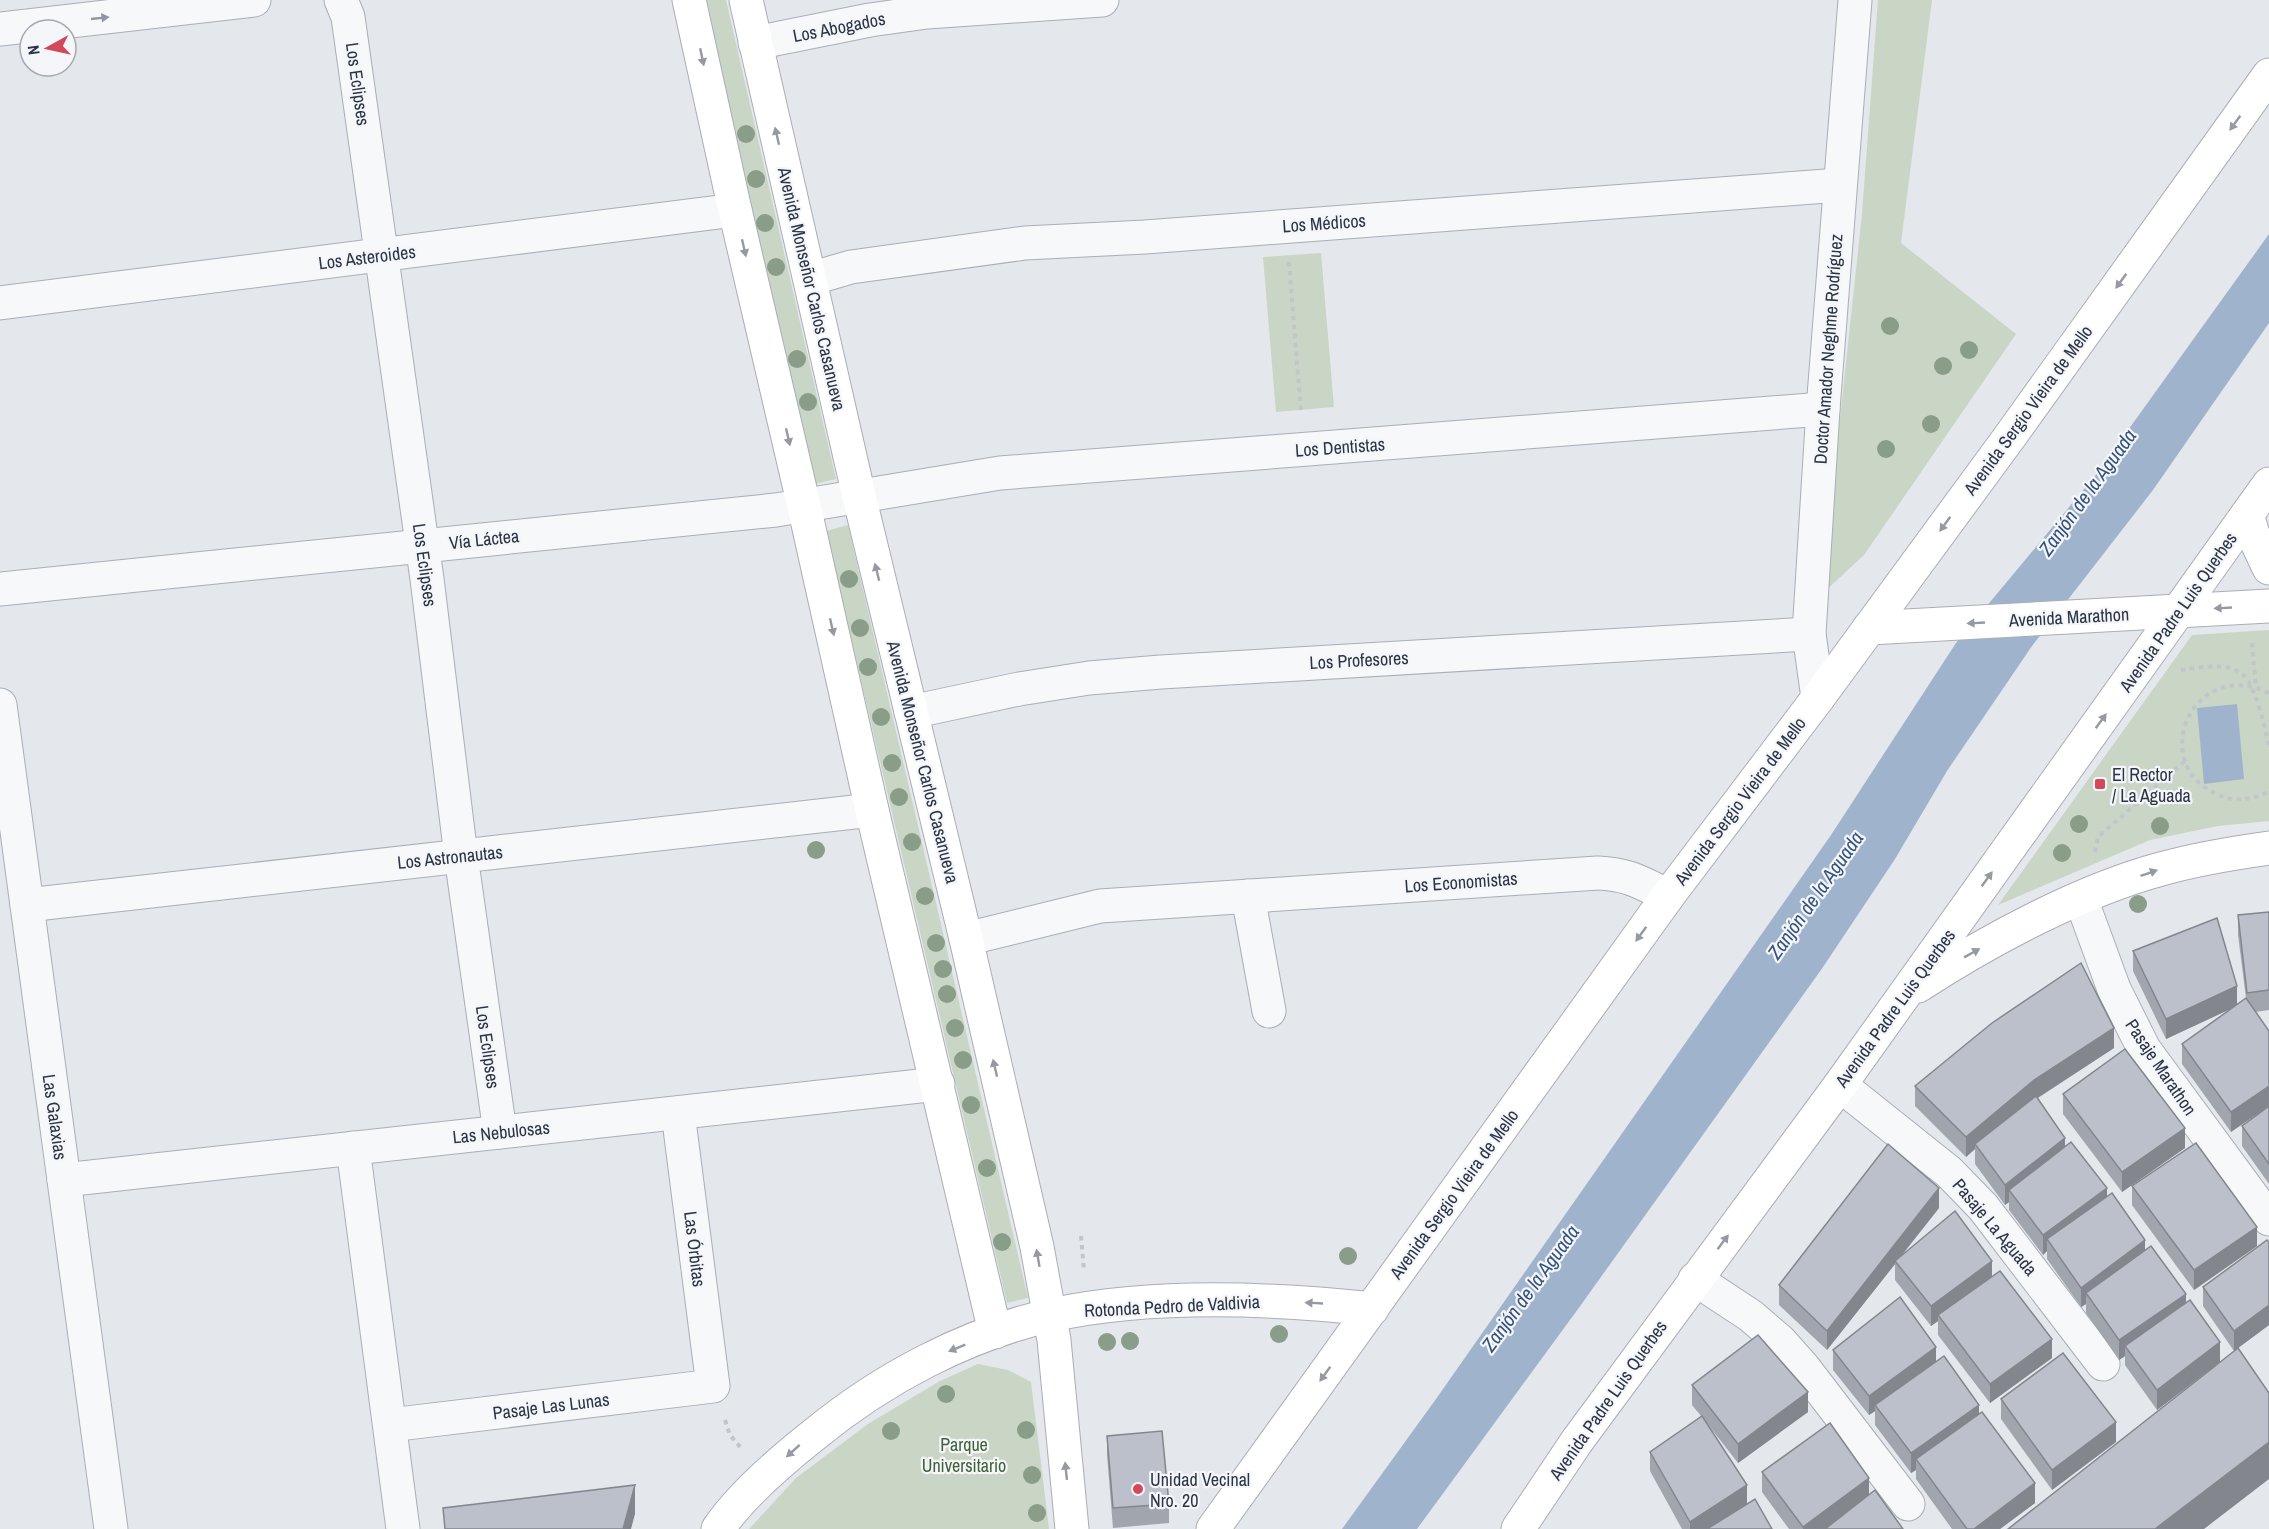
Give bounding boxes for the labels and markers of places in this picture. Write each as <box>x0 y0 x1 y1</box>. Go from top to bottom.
place label: El Rector / La Aguada <box>2112 762 2191 808</box>
marker: El Rector / La Aguada <box>2093 777 2107 791</box>
place label: Unidad Vecinal Nro. 20 <box>1150 1467 1250 1513</box>
marker: Unidad Vecinal Nro. 20 <box>1131 1482 1145 1496</box>

